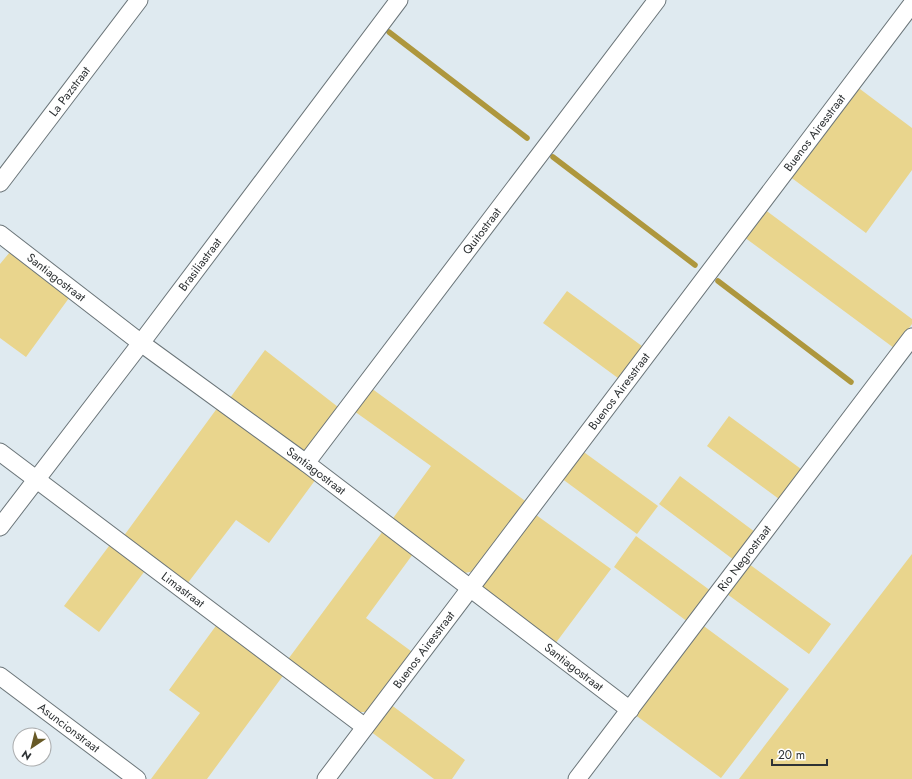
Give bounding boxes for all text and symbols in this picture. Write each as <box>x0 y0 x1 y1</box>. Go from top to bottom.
street label: La Pazstraat <box>45 63 95 120</box>
street label: Buenos Airesstraat <box>779 90 850 175</box>
street label: Quitostraat <box>458 204 506 258</box>
street label: Brasiliastraat <box>174 234 226 295</box>
street label: Santiagostraat <box>23 249 90 306</box>
street label: Buenos Airesstraat <box>584 349 654 434</box>
street label: Santiagostraat <box>283 443 350 499</box>
street label: Rio Negrostraat <box>713 521 775 595</box>
street label: Limastraat <box>158 568 208 612</box>
street label: Buenos Airesstraat <box>389 607 459 692</box>
street label: Santiagostraat <box>540 639 607 696</box>
street label: Asuncionstraat <box>34 698 104 757</box>
north arrow <box>12 727 52 767</box>
scale bar <box>772 741 827 767</box>
text: N <box>18 746 34 764</box>
text: 20 m <box>778 746 805 764</box>

